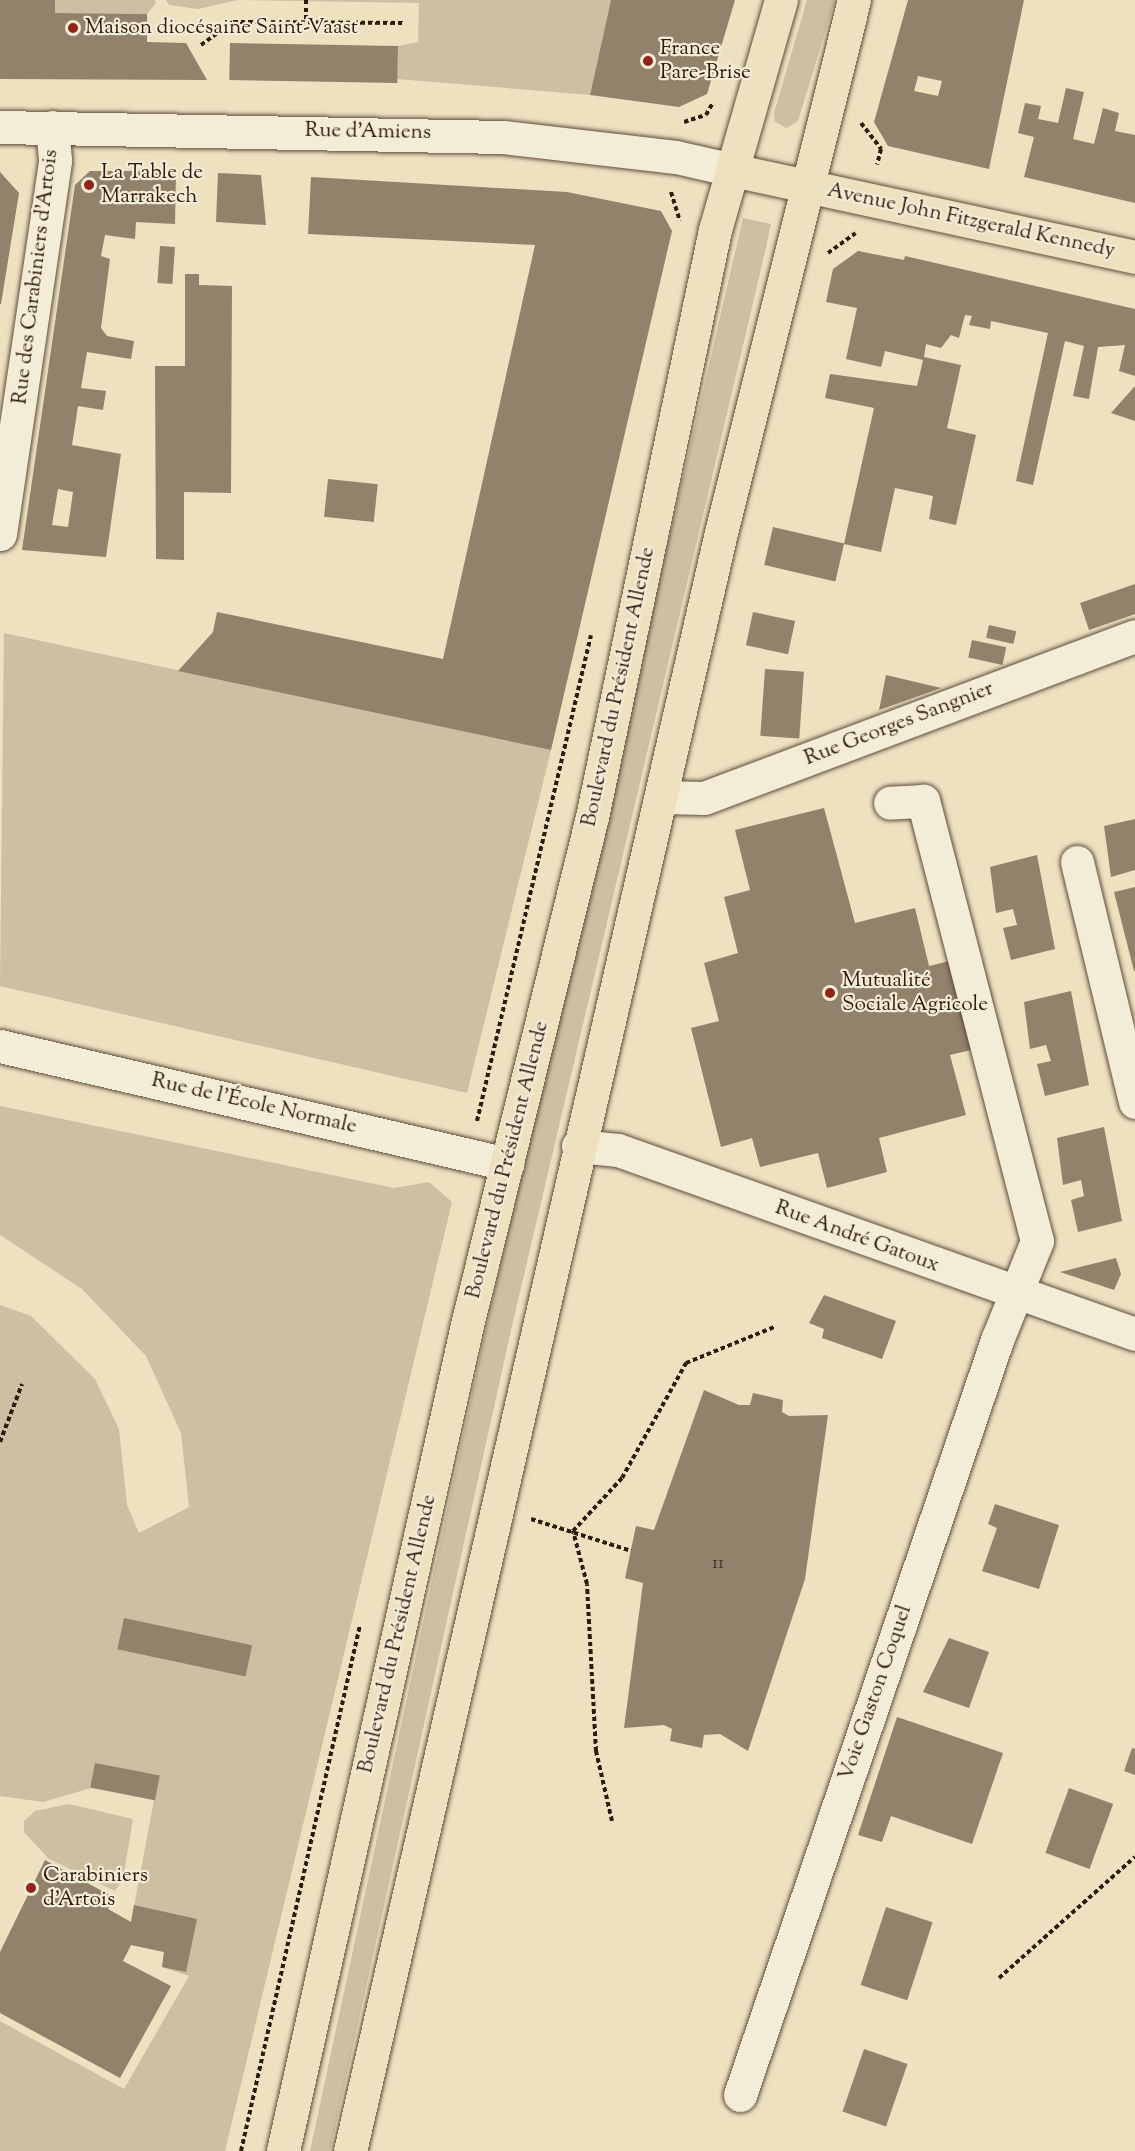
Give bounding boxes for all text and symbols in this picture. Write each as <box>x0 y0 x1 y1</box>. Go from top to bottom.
place label: Maison diocésaine Saint-Vaast <box>85 15 358 41</box>
marker: Maison diocésaine Saint-Vaast <box>66 21 80 35</box>
place label: France Pare-Brise <box>660 36 751 86</box>
marker: France Pare-Brise <box>641 54 655 68</box>
street label: Rue d'Amiens <box>305 118 431 146</box>
street label: Rue des Carabiniers d'Artois <box>8 148 64 406</box>
place label: La Table de Marrakech <box>101 160 203 210</box>
marker: La Table de Marrakech <box>82 178 96 192</box>
street label: Avenue John Fitzgerald Kennedy <box>825 178 1117 264</box>
street label: Boulevard du Président Allende <box>577 545 661 829</box>
street label: Rue Georges Sangnier <box>801 676 997 772</box>
place label: Mutualité Sociale Agricole <box>842 968 988 1018</box>
marker: Mutualité Sociale Agricole <box>823 986 837 1000</box>
street label: Boulevard du Président Allende <box>461 1019 555 1301</box>
street label: Rue de l'École Normale <box>149 1068 359 1140</box>
street label: Rue André Gatoux <box>772 1196 942 1278</box>
street label: Boulevard du Président Allende <box>354 1492 442 1776</box>
house number: 11 <box>712 1553 724 1575</box>
street label: Voie Gaston Coquel <box>834 1602 918 1784</box>
place label: Carabiniers d'Artois <box>43 1863 148 1913</box>
marker: Carabiniers d'Artois <box>24 1881 38 1895</box>

